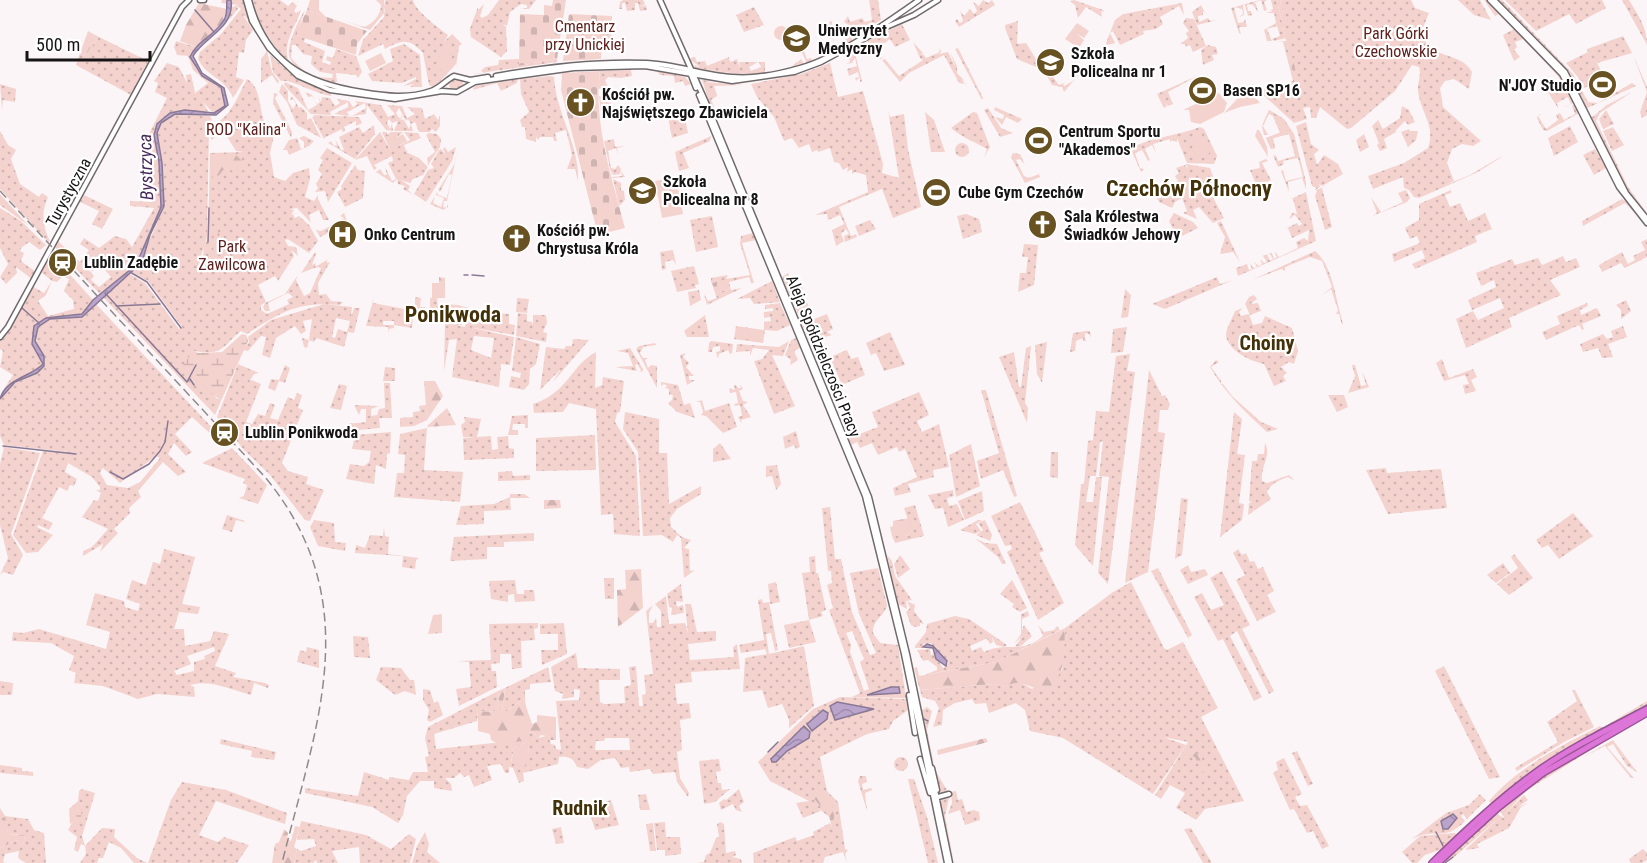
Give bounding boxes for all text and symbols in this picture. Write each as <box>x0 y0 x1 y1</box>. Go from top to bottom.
park label: Cmentarz przy Unickiej <box>545 17 625 54</box>
place label: Uniwerytet Medyczny <box>818 21 887 58</box>
school or university icon: Uniwerytet Medyczny <box>781 23 813 55</box>
scale bar <box>27 24 150 62</box>
park label: Park Górki Czechowskie <box>1355 24 1437 61</box>
text: 500 m <box>36 34 80 55</box>
place label: Szkoła Policealna nr 1 <box>1071 44 1167 81</box>
school or university icon: Szkoła Policealna nr 1 <box>1034 46 1066 78</box>
sports icon: N'JOY Studio <box>1587 69 1619 101</box>
sports icon: Basen SP16 <box>1186 74 1218 106</box>
place label: N'JOY Studio <box>1499 76 1582 95</box>
place label: Basen SP16 <box>1223 81 1300 100</box>
place label: Kościół pw. Najświętszego Zbawiciela <box>602 85 768 122</box>
church icon: Kościół pw. Najświętszego Zbawiciela <box>565 87 597 119</box>
park label: ROD "Kalina" <box>206 120 286 139</box>
place label: Centrum Sportu "Akademos" <box>1059 122 1160 159</box>
sports icon: Centrum Sportu "Akademos" <box>1022 124 1054 156</box>
water label: Bystrzyca <box>134 133 157 201</box>
street label: Turystyczna <box>42 155 95 230</box>
place label: Szkoła Policealna nr 8 <box>663 172 759 209</box>
school or university icon: Szkoła Policealna nr 8 <box>626 174 658 206</box>
sports icon: Cube Gym Czechów <box>921 176 953 208</box>
district label: Czechów Północny <box>1106 176 1272 201</box>
place label: Cube Gym Czechów <box>958 183 1084 202</box>
place label: Sala Królestwa Świadków Jehowy <box>1064 207 1180 244</box>
church icon: Sala Królestwa Świadków Jehowy <box>1027 209 1059 241</box>
hospital icon: Onko Centrum <box>327 218 359 250</box>
place label: Kościół pw. Chrystusa Króla <box>537 221 639 258</box>
church icon: Kościół pw. Chrystusa Króla <box>500 223 532 255</box>
place label: Onko Centrum <box>364 225 456 244</box>
park label: Park Zawilcowa <box>198 237 266 274</box>
station icon: Lublin Zadębie <box>47 246 79 278</box>
place label: Lublin Zadębie <box>84 253 179 272</box>
street label: Aleja Spółdzielczości Pracy <box>782 272 865 440</box>
district label: Ponikwoda <box>405 302 501 327</box>
district label: Choiny <box>1240 331 1295 355</box>
station icon: Lublin Ponikwoda <box>208 416 240 448</box>
place label: Lublin Ponikwoda <box>245 423 358 442</box>
district label: Rudnik <box>552 796 608 820</box>

